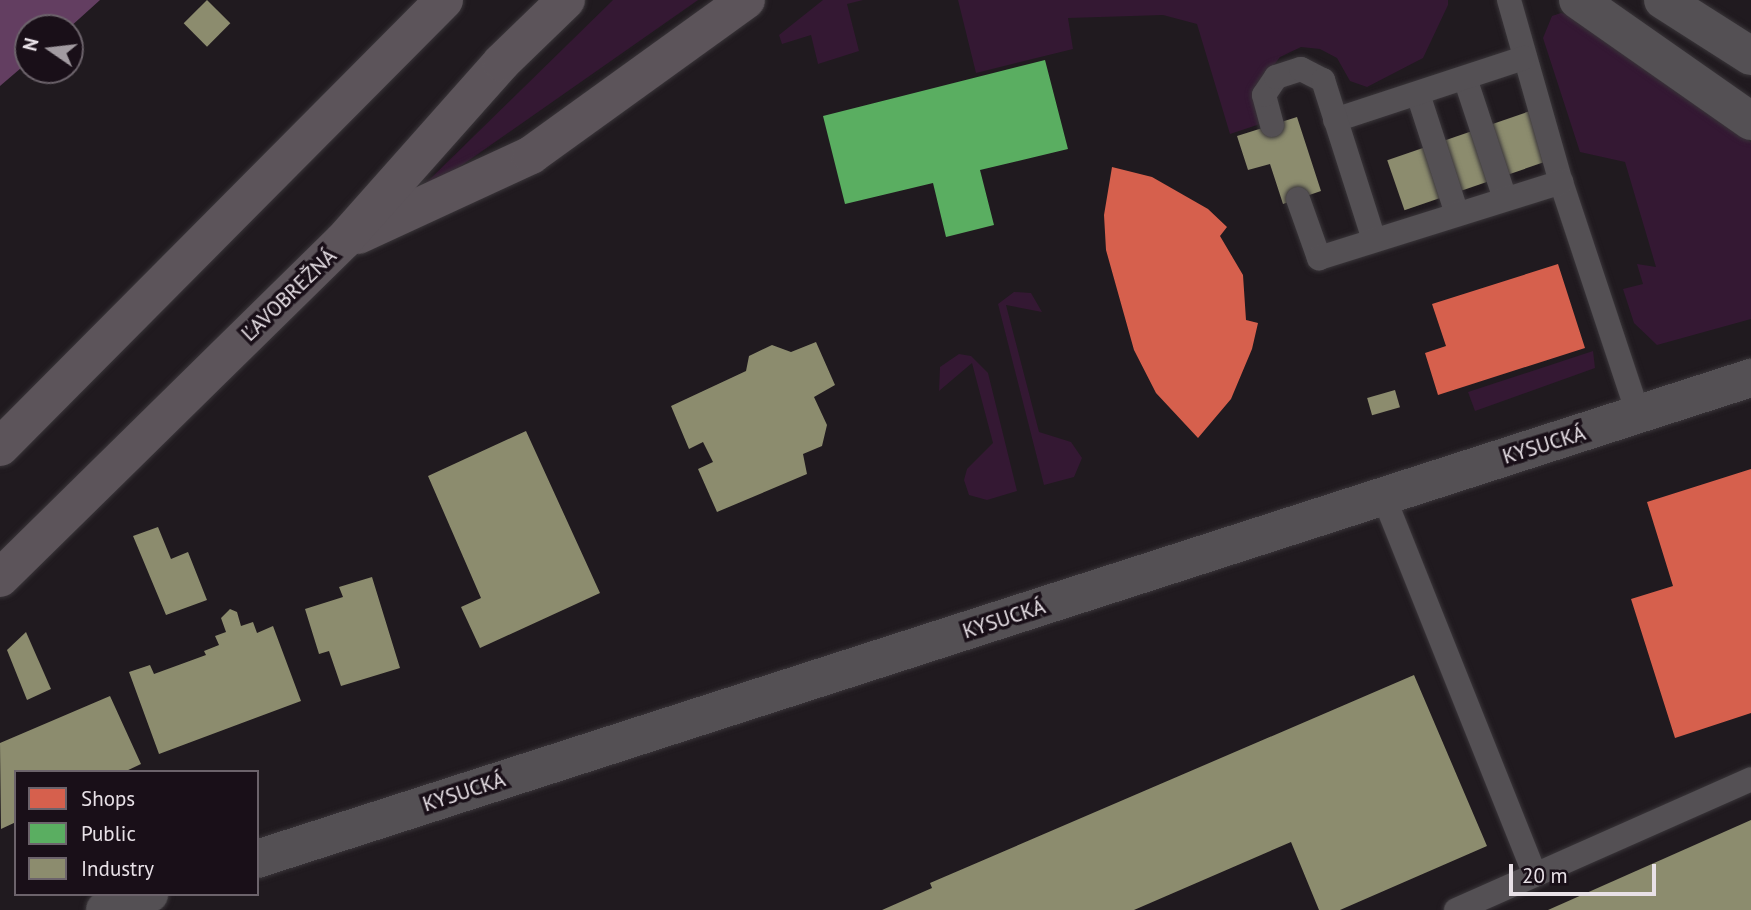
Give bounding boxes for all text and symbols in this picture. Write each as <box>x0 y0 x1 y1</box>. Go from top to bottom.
north arrow <box>14 14 84 84</box>
text: N <box>17 35 44 53</box>
street label: ĽAVOBREŽNÁ <box>236 244 342 346</box>
street label: KYSUCKÁ <box>1500 420 1588 470</box>
street label: KYSUCKÁ <box>960 594 1048 644</box>
street label: KYSUCKÁ <box>420 767 508 817</box>
legend <box>14 770 259 896</box>
text: Shops <box>81 785 135 812</box>
text: Public <box>81 820 136 847</box>
scale bar <box>1513 850 1660 894</box>
text: Industry <box>81 855 154 882</box>
text: 20 m <box>1522 862 1568 889</box>

